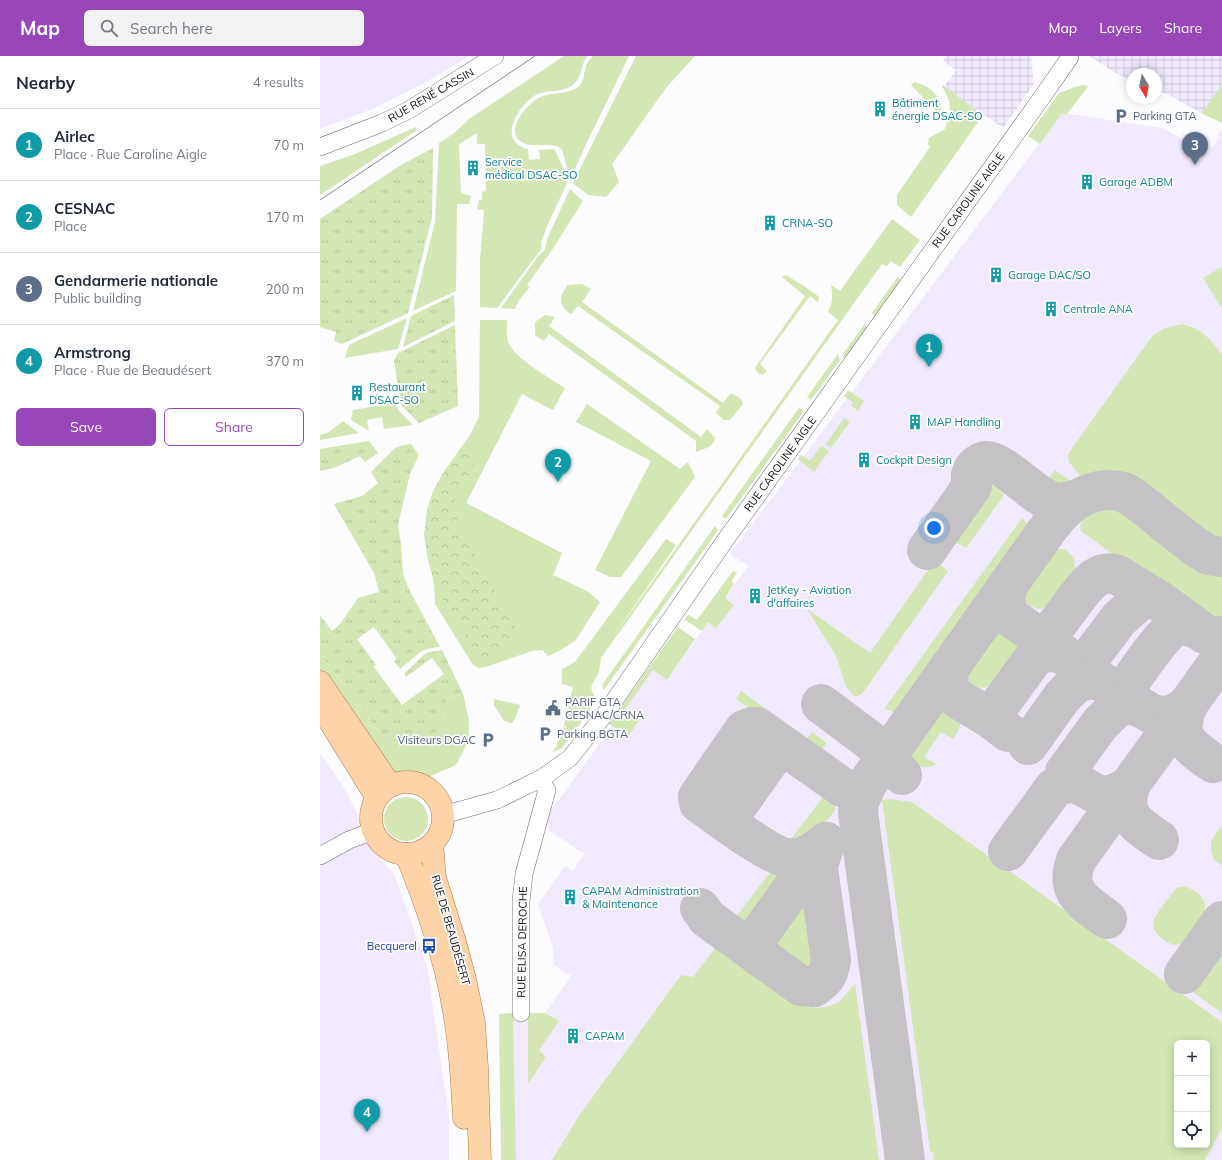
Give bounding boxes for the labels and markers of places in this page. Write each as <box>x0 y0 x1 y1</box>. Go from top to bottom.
place label: Bâtiment énergie DSAC-SO <box>892 96 982 123</box>
building icon: Bâtiment énergie DSAC-SO <box>871 100 889 118</box>
parking icon: Parking GTA <box>1112 107 1130 125</box>
place label: Parking GTA <box>1133 109 1197 123</box>
pin: 3 <box>1182 132 1208 165</box>
place label: Service médical DSAC-SO <box>485 155 577 182</box>
building icon: Service médical DSAC-SO <box>464 159 482 177</box>
building icon: Garage ADBM <box>1078 173 1096 191</box>
place label: Garage ADBM <box>1099 175 1173 189</box>
building icon: CRNA-SO <box>761 214 779 232</box>
place label: CRNA-SO <box>782 216 833 230</box>
building icon: Garage DAC/SO <box>987 266 1005 284</box>
place label: Garage DAC/SO <box>1008 268 1091 282</box>
building icon: Centrale ANA <box>1042 300 1060 318</box>
place label: Centrale ANA <box>1063 302 1133 316</box>
pin: 1 <box>916 334 942 367</box>
place label: Restaurant DSAC-SO <box>369 380 426 407</box>
building icon: Restaurant DSAC-SO <box>348 384 366 402</box>
building icon: MAP Handling <box>906 413 924 431</box>
place label: MAP Handling <box>927 415 1001 429</box>
pin: 2 <box>545 449 571 482</box>
building icon: Cockpit Design <box>855 451 873 469</box>
place label: Cockpit Design <box>876 453 952 467</box>
place label: JetKey - Aviation d'affaires <box>767 583 852 610</box>
building icon: JetKey - Aviation d'affaires <box>746 587 764 605</box>
place label: PARIF GTA CESNAC/CRNA <box>565 695 644 722</box>
public building icon: PARIF GTA CESNAC/CRNA <box>544 699 562 717</box>
parking icon: Parking BGTA <box>536 725 554 743</box>
place label: Parking BGTA <box>557 727 628 741</box>
parking icon: Visiteurs DGAC <box>479 731 497 749</box>
place label: Visiteurs DGAC <box>398 733 476 747</box>
place label: CAPAM Administration & Maintenance <box>582 884 699 911</box>
building icon: CAPAM Administration & Maintenance <box>561 888 579 906</box>
bus stop icon: Becquerel <box>420 937 438 955</box>
place label: Becquerel <box>367 939 417 953</box>
building icon: CAPAM <box>564 1027 582 1045</box>
place label: CAPAM <box>585 1029 624 1043</box>
pin: 4 <box>354 1099 380 1132</box>

